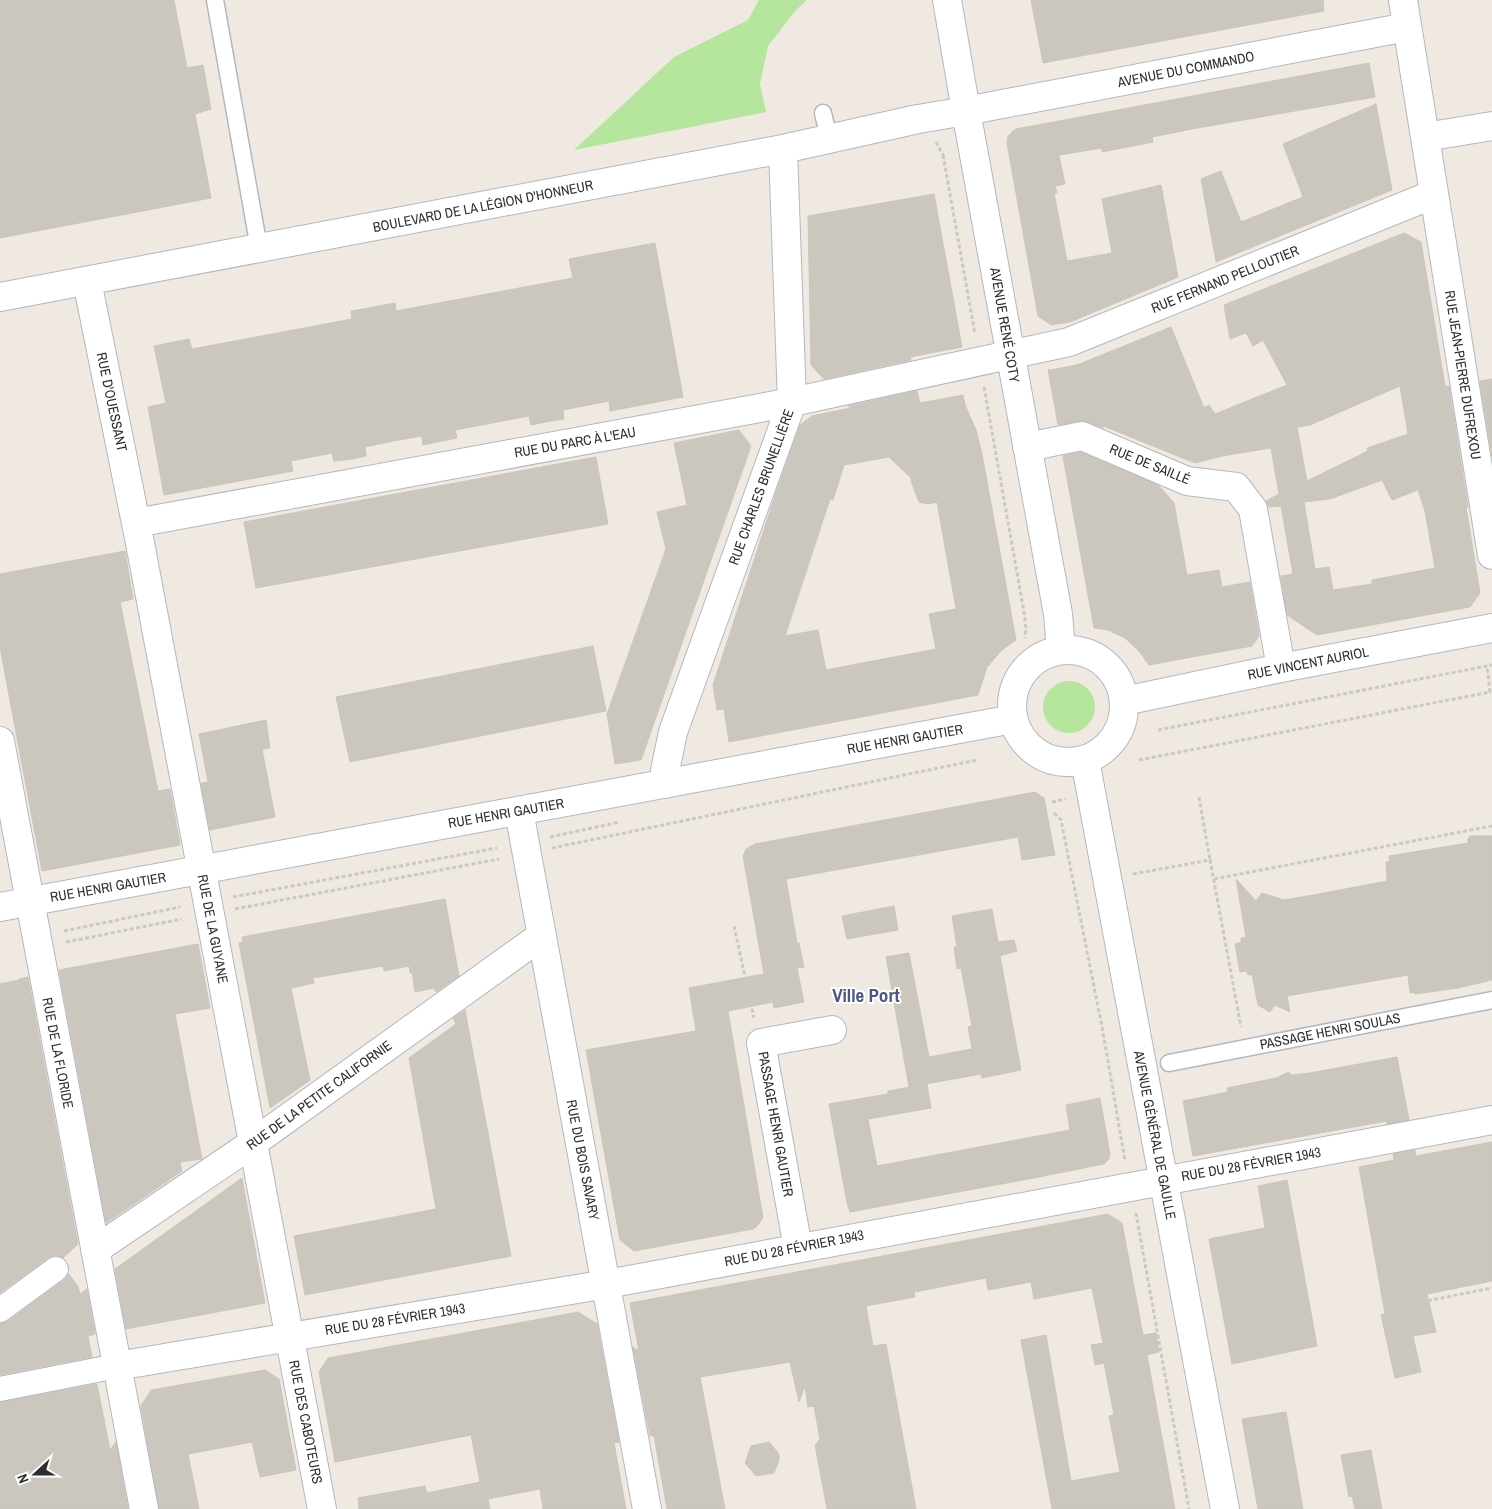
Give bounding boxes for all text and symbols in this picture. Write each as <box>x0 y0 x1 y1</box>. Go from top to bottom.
street label: AVENUE DU COMMANDO <box>1115 47 1256 91</box>
street label: BOULEVARD DE LA LÉGION D'HONNEUR <box>371 176 595 236</box>
street label: RUE FERNAND PELLOUTIER <box>1149 241 1301 317</box>
street label: AVENUE RENÉ COTY <box>986 265 1024 384</box>
street label: RUE JEAN-PIERRE DUFREXOU <box>1441 289 1485 461</box>
street label: RUE D'OUESSANT <box>93 351 131 453</box>
street label: RUE CHARLES BRUNELLIÈRE <box>724 407 798 567</box>
street label: RUE DU PARC À L'EAU <box>513 422 637 462</box>
street label: RUE DE SAILLÉ <box>1107 440 1193 488</box>
street label: RUE VINCENT AURIOL <box>1246 642 1371 684</box>
street label: RUE HENRI GAUTIER <box>846 720 964 758</box>
street label: RUE HENRI GAUTIER <box>447 794 565 832</box>
street label: RUE HENRI GAUTIER <box>49 868 167 906</box>
street label: RUE DE LA GUYANE <box>194 873 232 985</box>
district label: Ville Port <box>832 982 900 1008</box>
street label: RUE DE LA FLORIDE <box>38 996 78 1110</box>
street label: PASSAGE HENRI SOULAS <box>1258 1008 1402 1053</box>
street label: RUE DE LA PETITE CALIFORNIE <box>243 1036 395 1154</box>
street label: AVENUE GÉNÉRAL DE GAULLE <box>1130 1048 1180 1221</box>
street label: PASSAGE HENRI GAUTIER <box>754 1050 798 1198</box>
street label: RUE DU BOIS SAVARY <box>562 1098 604 1222</box>
street label: RUE DU 28 FÉVRIER 1943 <box>1180 1143 1322 1185</box>
street label: RUE DU 28 FÉVRIER 1943 <box>723 1226 865 1270</box>
street label: RUE DU 28 FÉVRIER 1943 <box>324 1299 466 1339</box>
street label: RUE DES CABOTEURS <box>285 1359 327 1486</box>
north arrow <box>10 1449 60 1499</box>
text: N <box>13 1472 33 1486</box>

